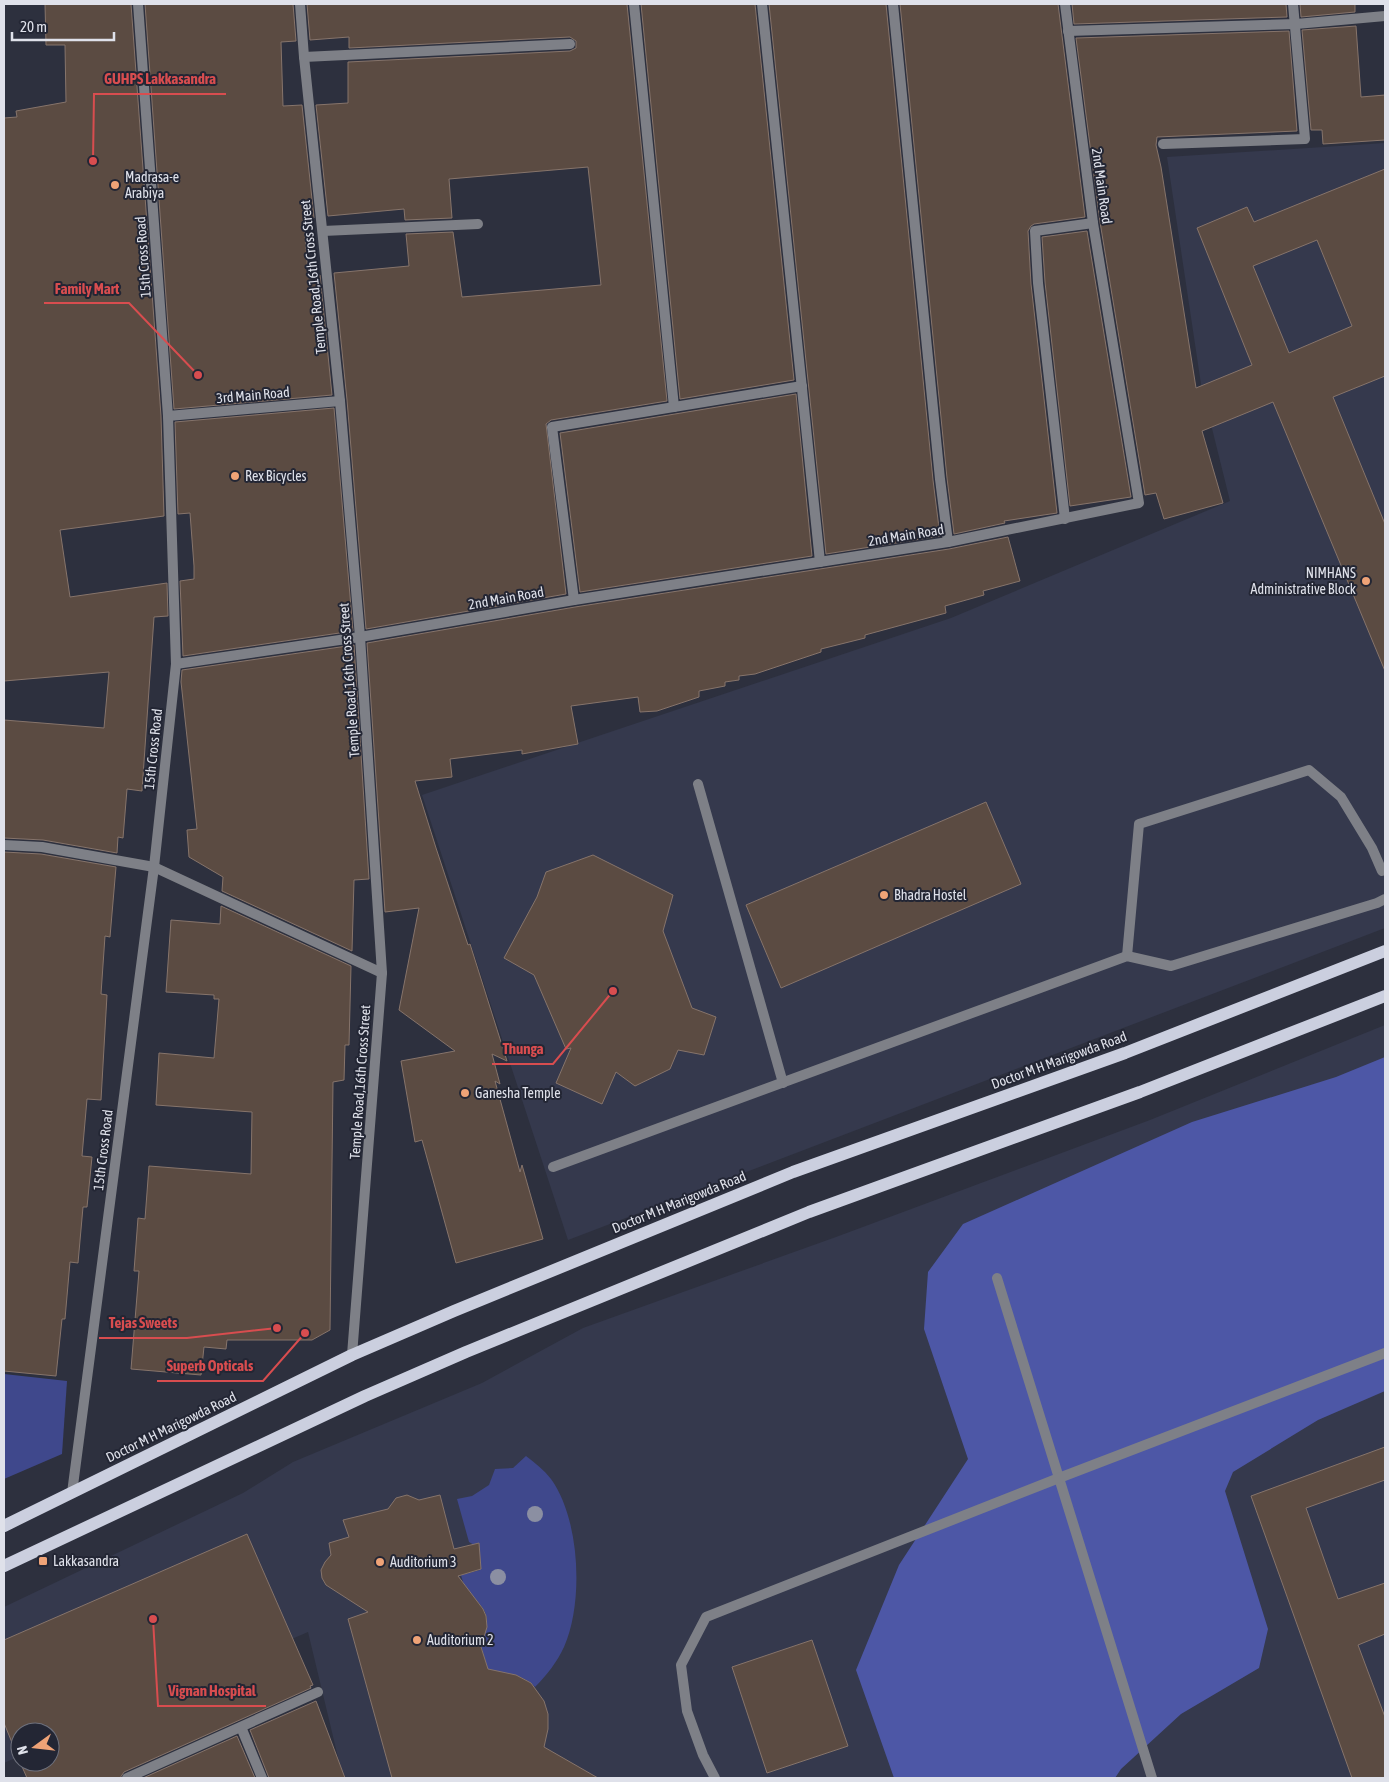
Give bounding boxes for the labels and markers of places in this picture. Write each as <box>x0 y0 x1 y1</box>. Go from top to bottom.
callout: GUHPS Lakkasandra <box>94 64 226 94</box>
place label: Madrasa-e Arabiya <box>125 169 179 201</box>
marker: Madrasa-e Arabiya <box>109 179 121 191</box>
callout: Family Mart <box>44 273 129 303</box>
place label: Rex Bicycles <box>245 468 307 484</box>
marker: Rex Bicycles <box>229 470 241 482</box>
place label: NIMHANS Administrative Block <box>1251 565 1356 597</box>
marker: NIMHANS Administrative Block <box>1360 575 1372 587</box>
place label: Bhadra Hostel <box>894 887 967 903</box>
marker: Bhadra Hostel <box>878 889 890 901</box>
callout: Thunga <box>492 1034 553 1064</box>
place label: Ganesha Temple <box>475 1085 561 1101</box>
marker: Ganesha Temple <box>459 1087 471 1099</box>
callout: Tejas Sweets <box>99 1308 187 1338</box>
callout: Superb Opticals <box>157 1351 263 1381</box>
place label: Lakkasandra <box>53 1553 119 1569</box>
place label: Auditorium 3 <box>390 1554 457 1570</box>
marker: Lakkasandra <box>37 1555 49 1567</box>
marker: Auditorium 3 <box>374 1556 386 1568</box>
place label: Auditorium 2 <box>427 1632 494 1648</box>
marker: Auditorium 2 <box>411 1634 423 1646</box>
callout: Vignan Hospital <box>158 1676 266 1706</box>

